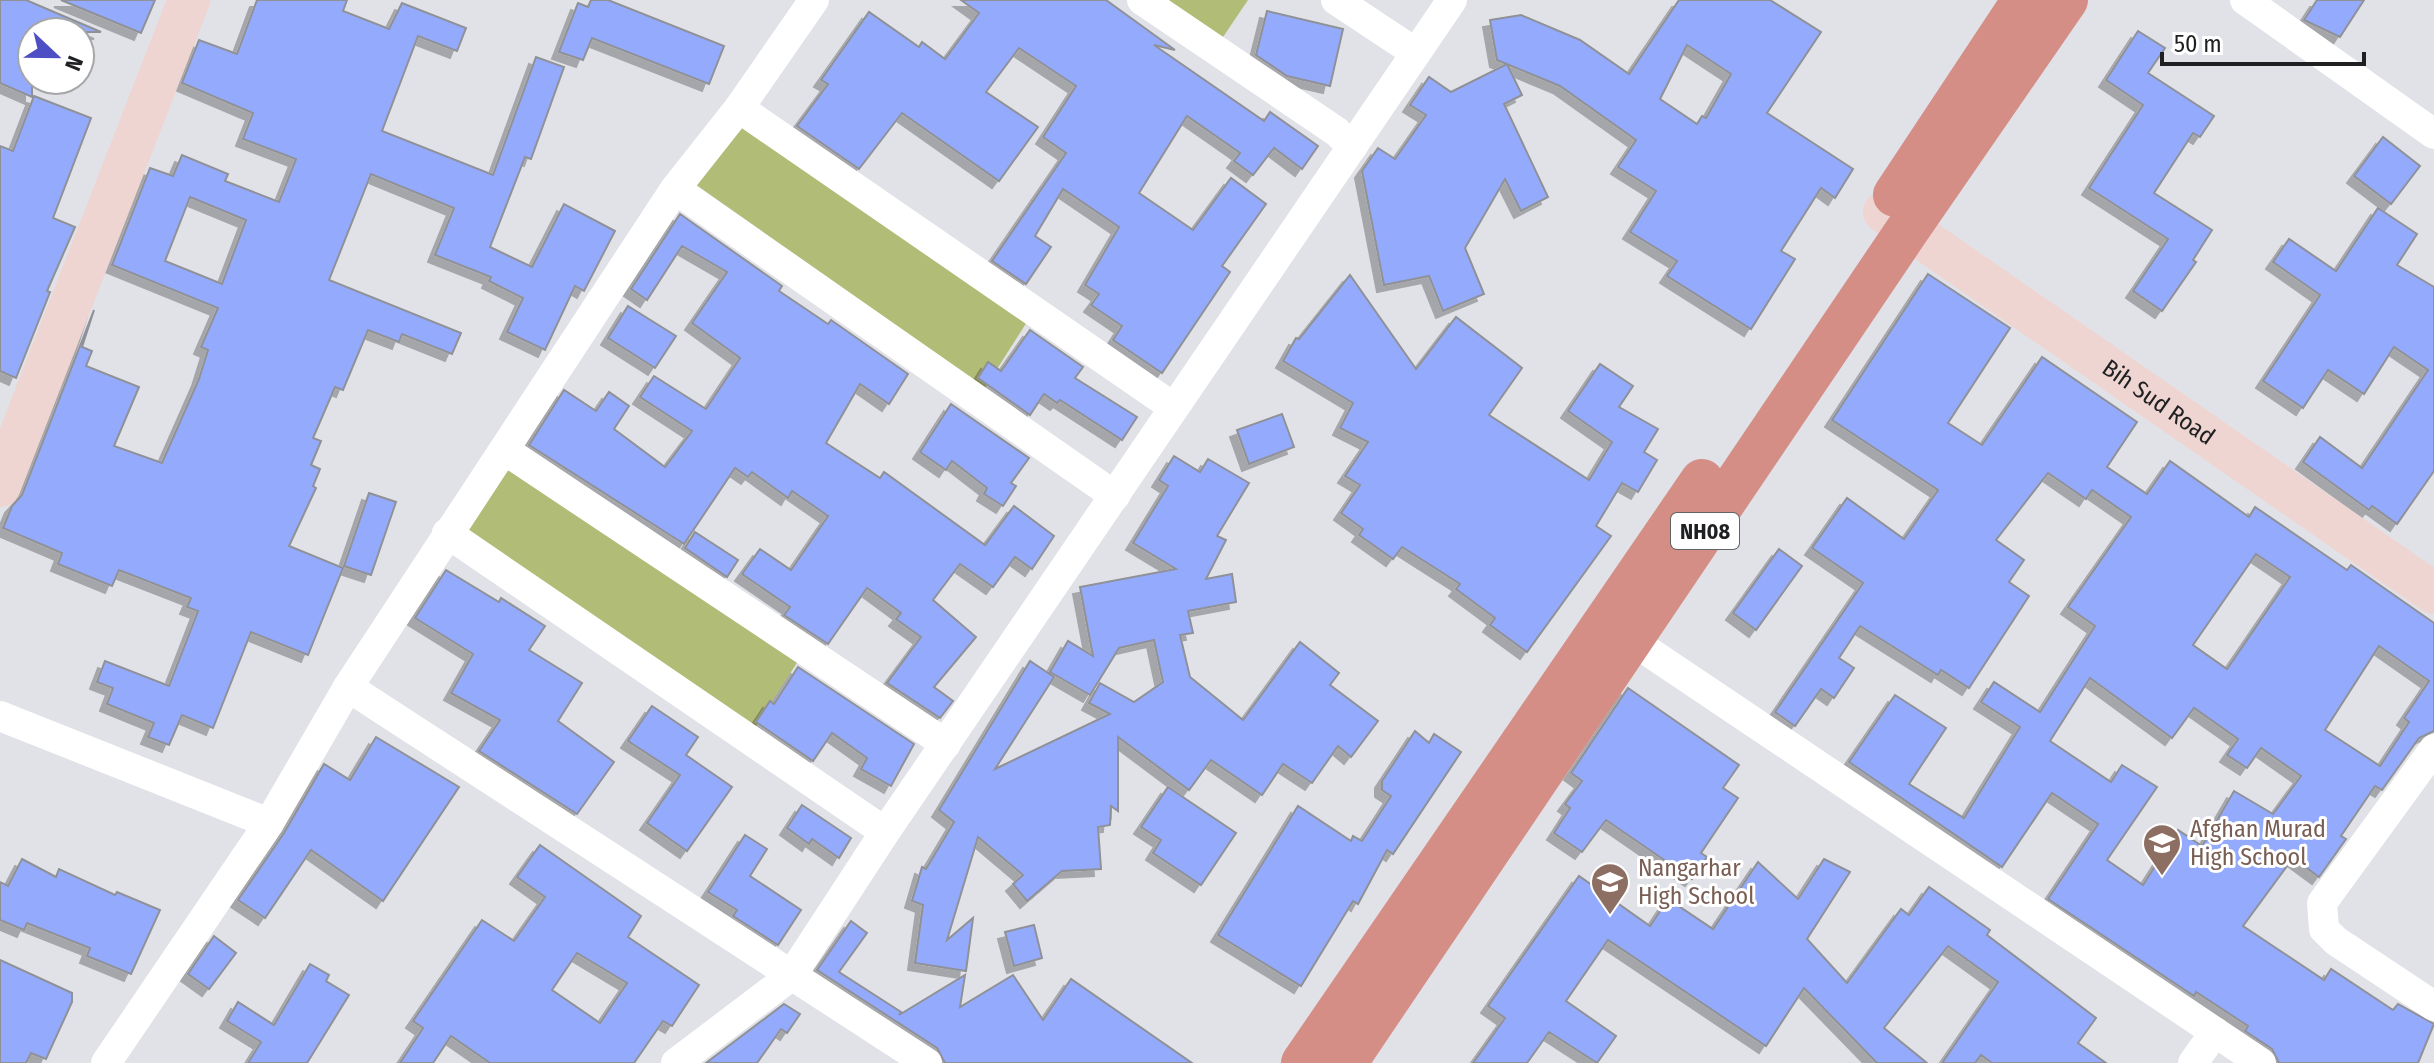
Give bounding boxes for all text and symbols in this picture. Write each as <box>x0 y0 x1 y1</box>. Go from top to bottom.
north arrow <box>16 16 96 96</box>
scale bar <box>2162 16 2364 66</box>
text: 50 m <box>2174 30 2222 58</box>
text: N <box>59 52 89 74</box>
street label: Bih Sud Road <box>2097 354 2220 451</box>
road number: NH08 <box>1671 513 1739 549</box>
place label: Afghan Murad High School <box>2190 815 2326 871</box>
school or university icon: Afghan Murad High School <box>2141 822 2183 877</box>
place label: Nangarhar High School <box>1638 854 1755 910</box>
school or university icon: Nangarhar High School <box>1589 861 1631 916</box>

